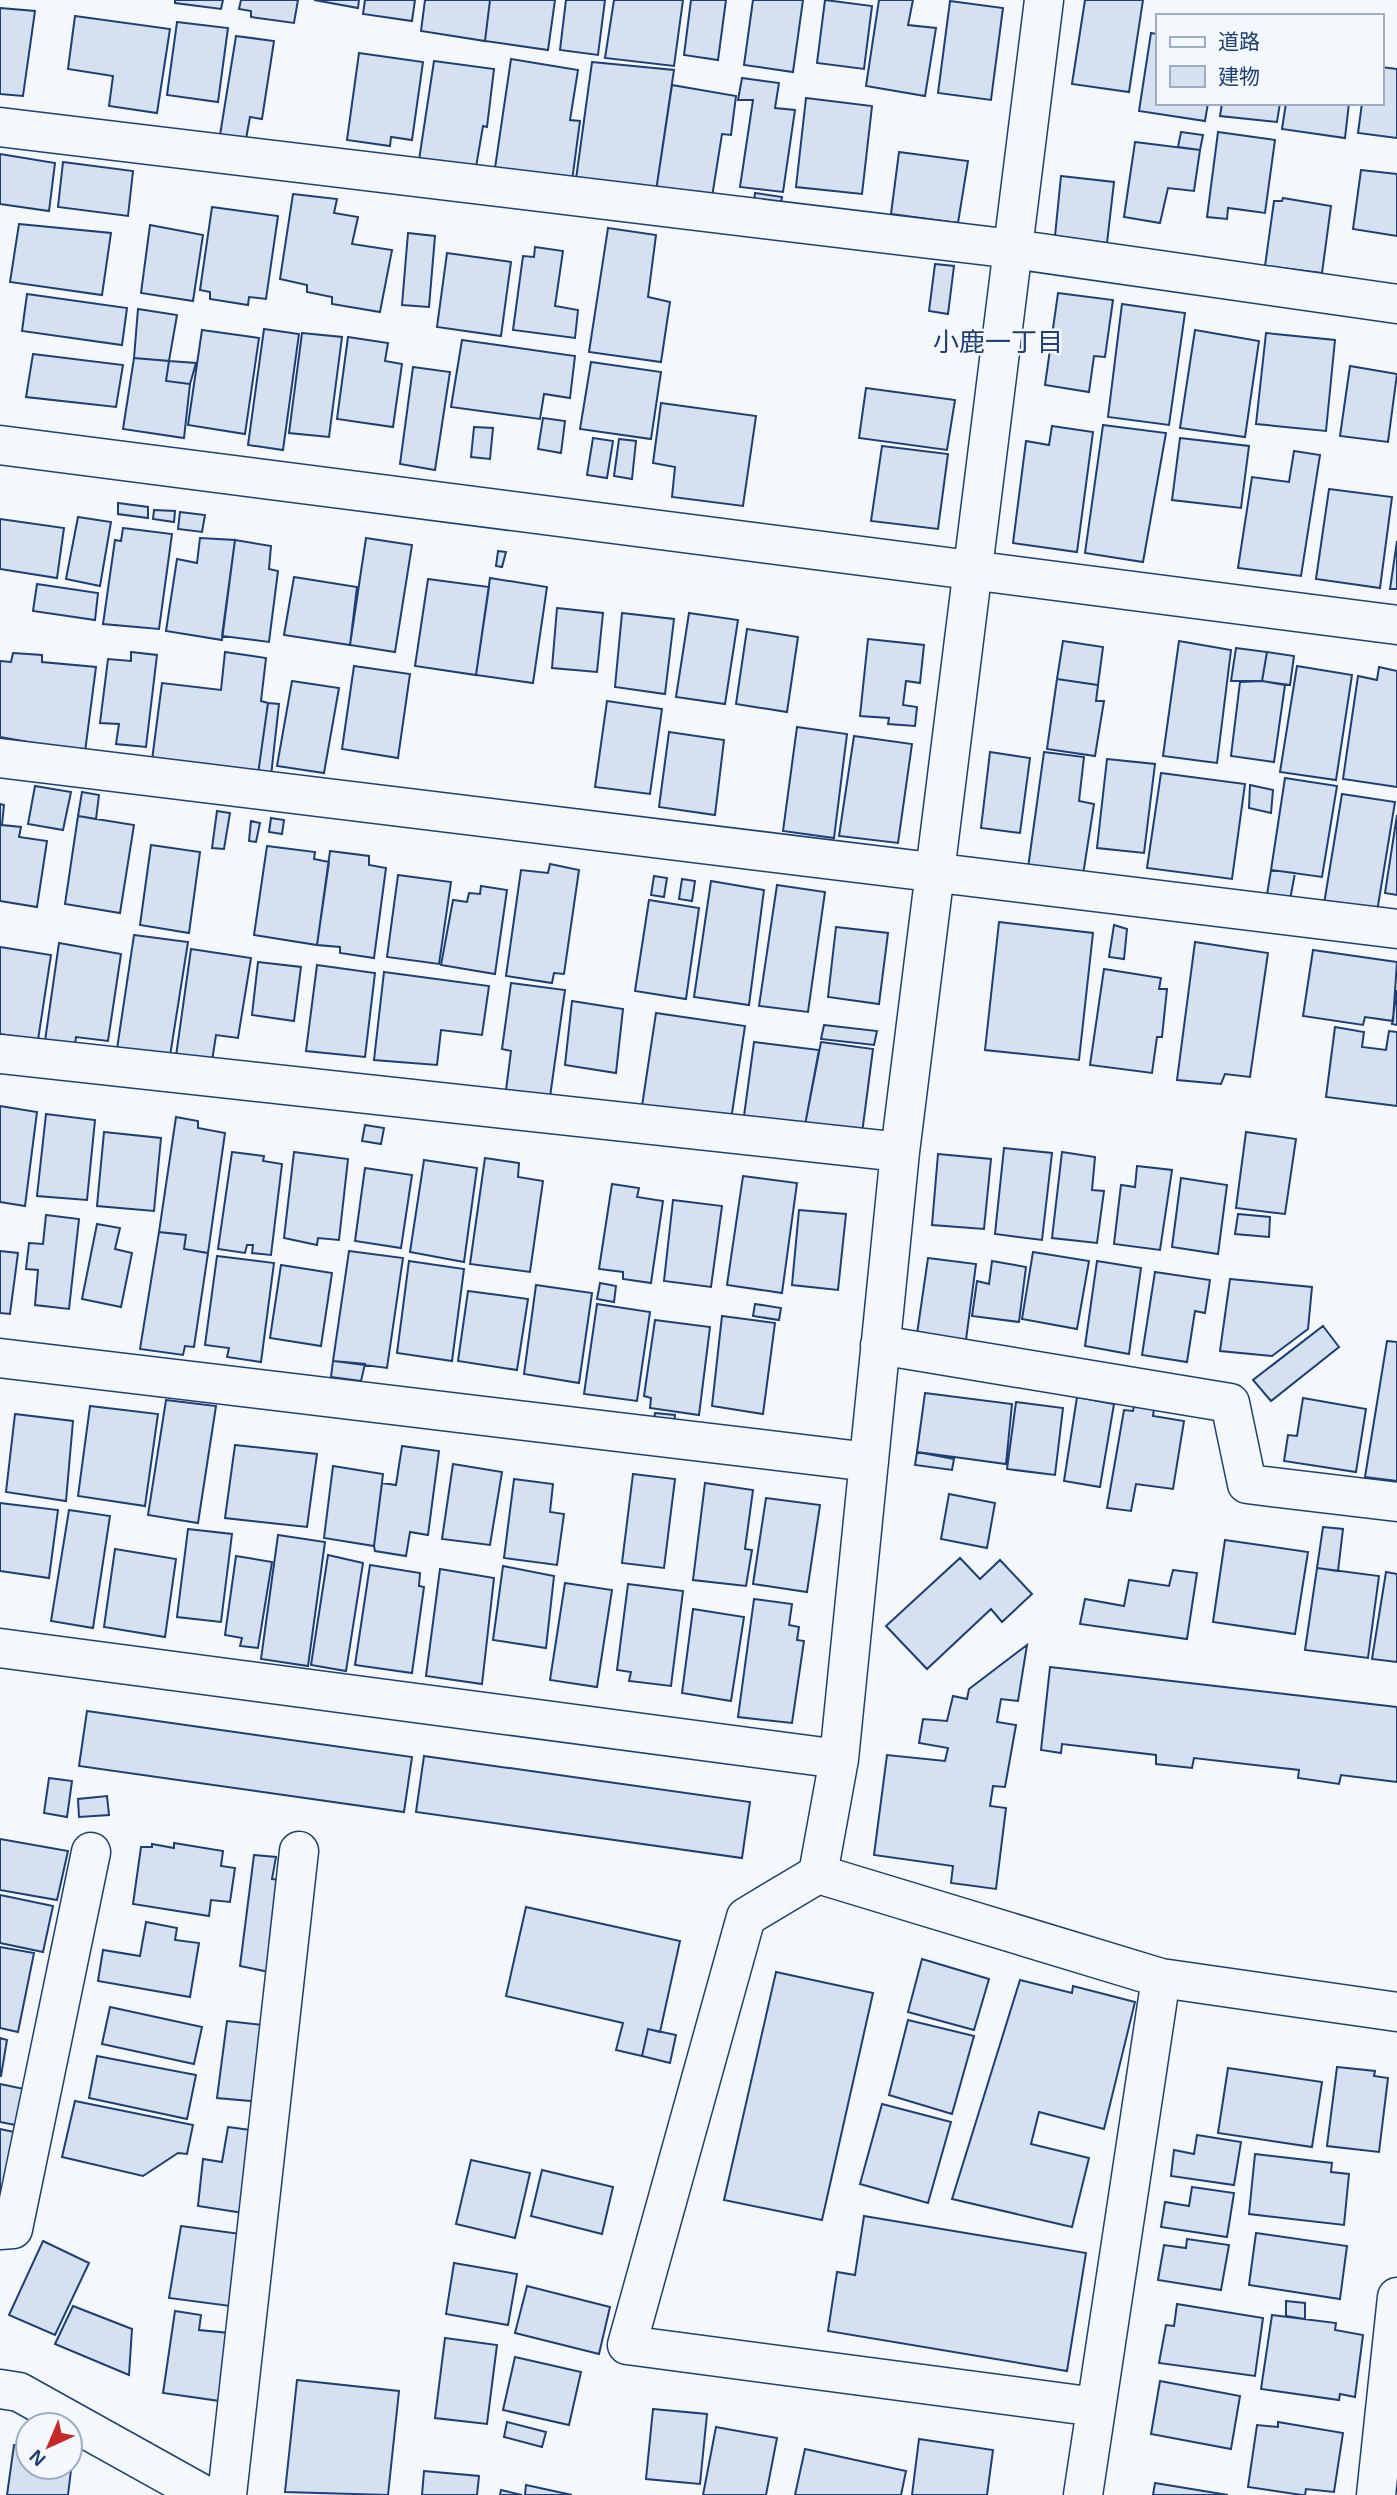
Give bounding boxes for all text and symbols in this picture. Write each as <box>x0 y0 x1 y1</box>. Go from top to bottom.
legend <box>1156 14 1383 105</box>
text: 道路 <box>1218 30 1260 53</box>
text: 建物 <box>1218 65 1260 88</box>
district label: 小鹿一丁目 <box>933 327 1063 357</box>
north arrow <box>14 2411 84 2481</box>
text: N <box>25 2446 50 2470</box>

